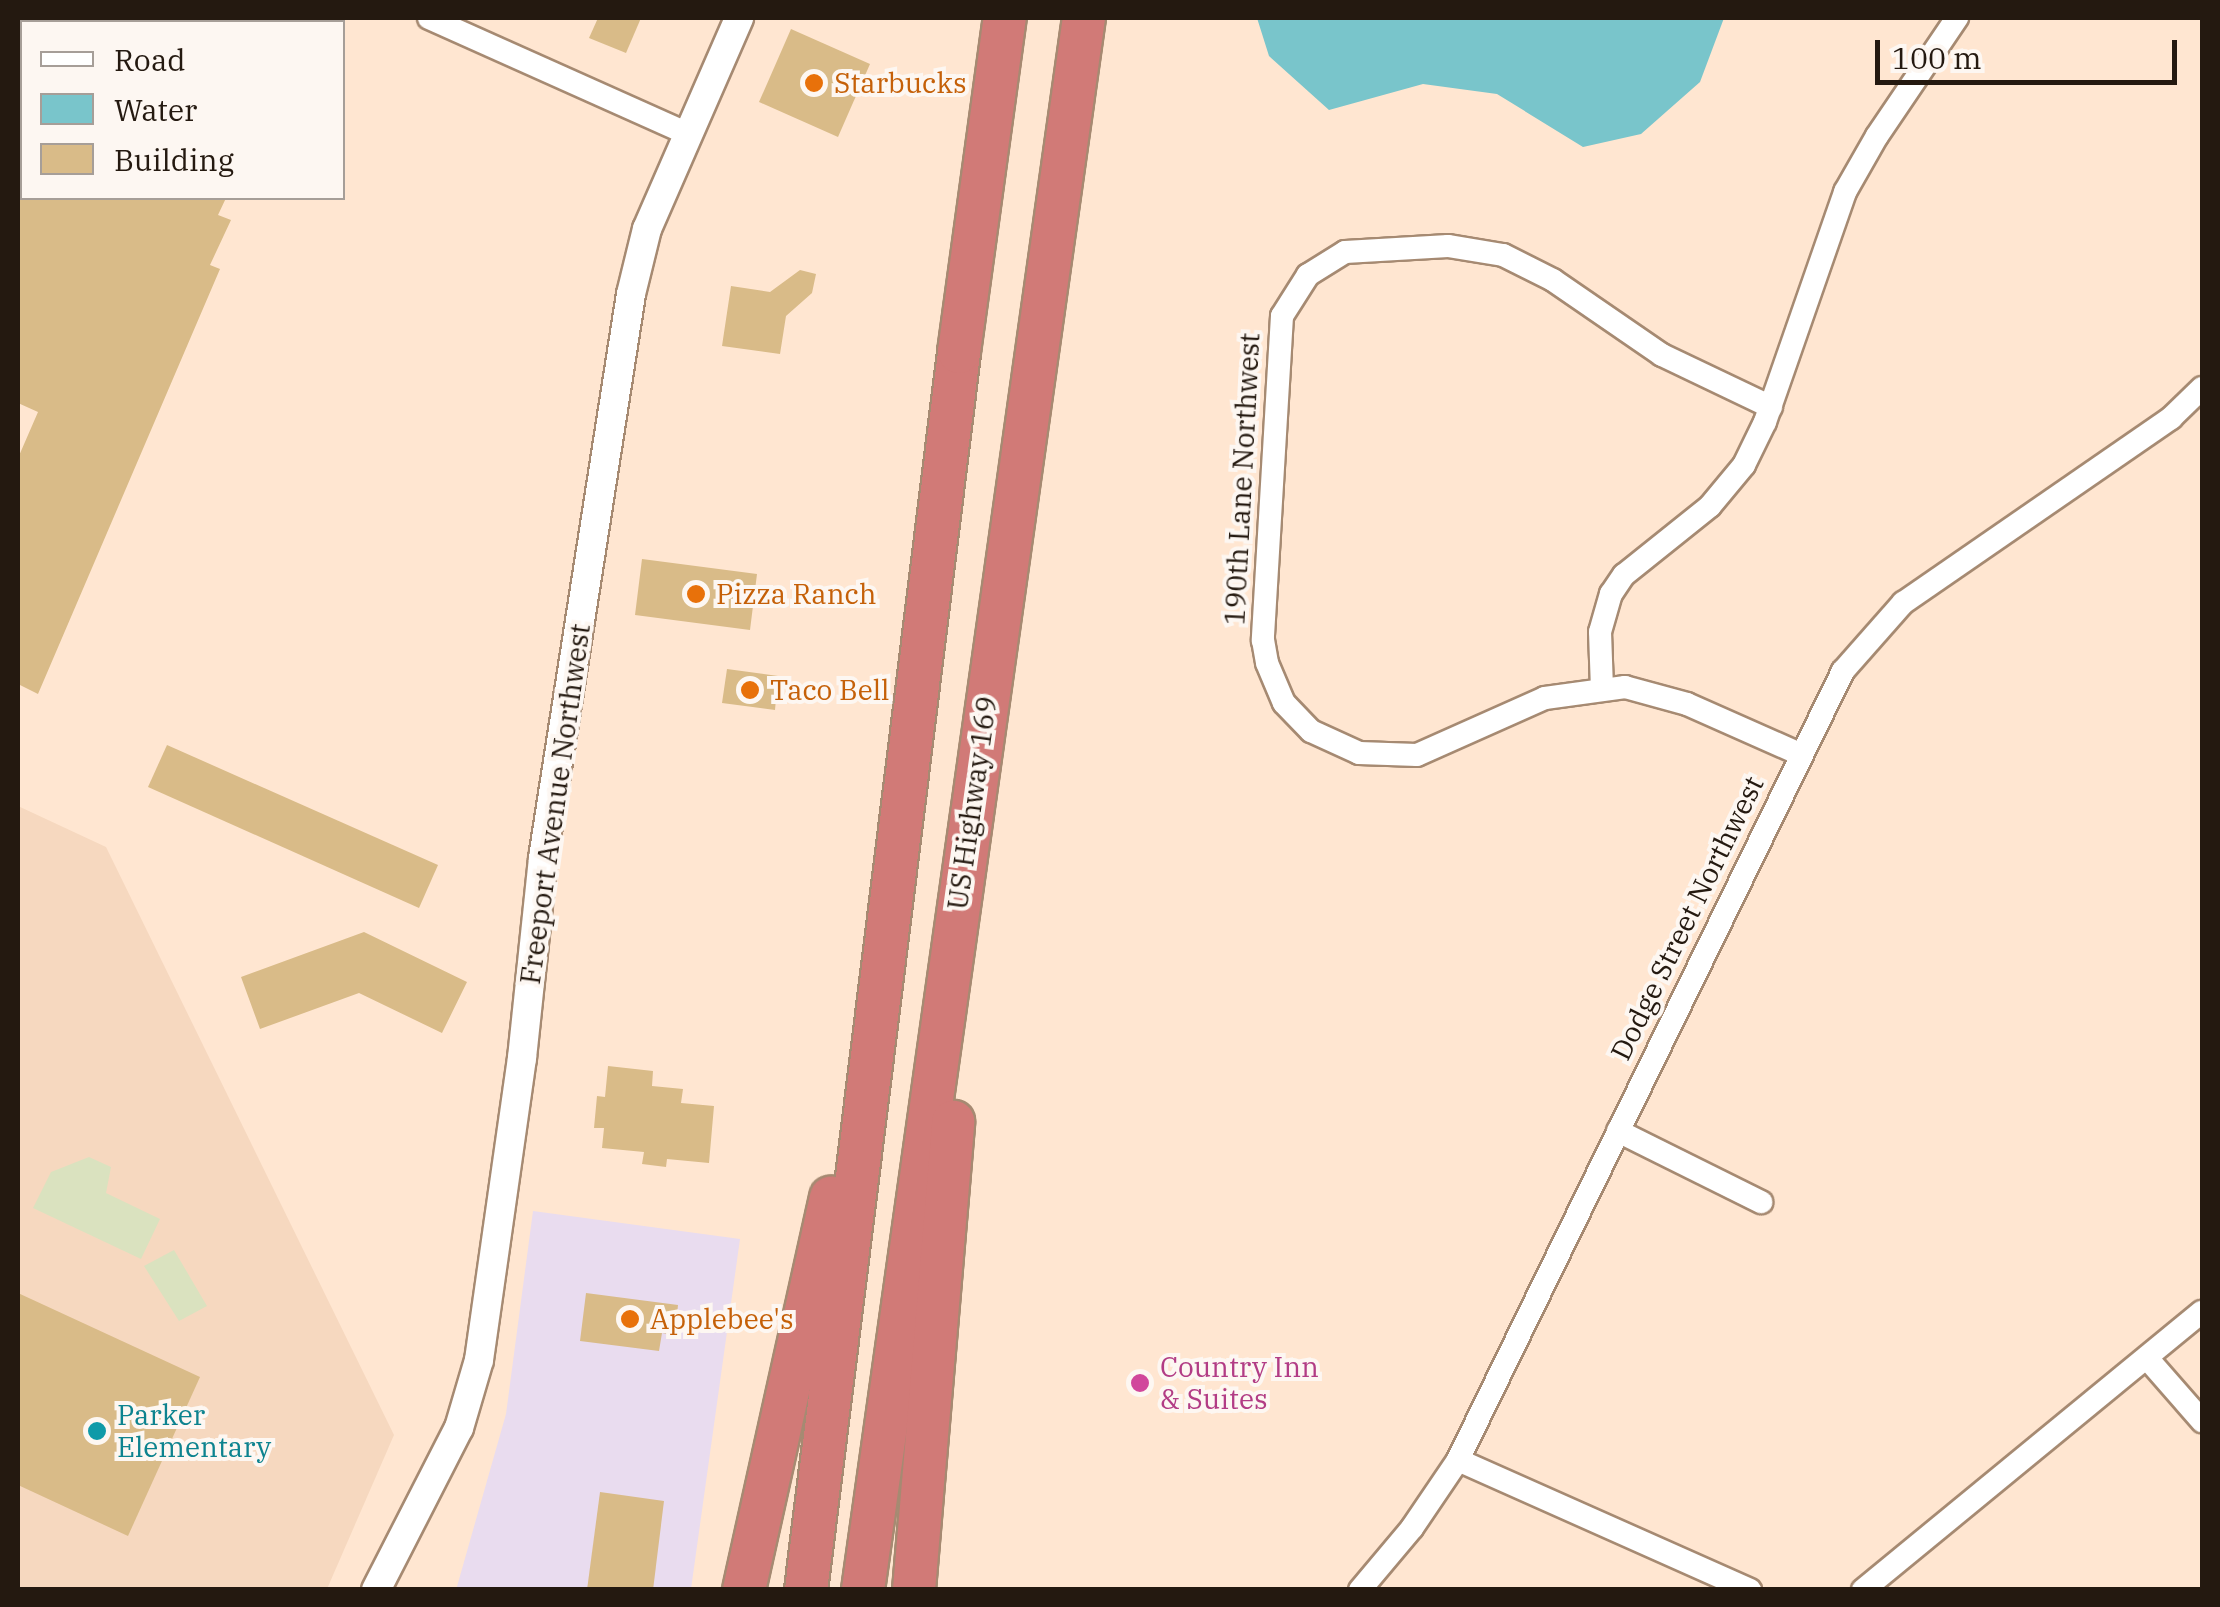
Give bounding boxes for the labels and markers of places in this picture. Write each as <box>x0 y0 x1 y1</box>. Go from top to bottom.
place label: Starbucks <box>834 66 967 100</box>
marker: Starbucks <box>803 72 825 94</box>
place label: Pizza Ranch <box>716 577 876 611</box>
marker: Pizza Ranch <box>685 583 707 605</box>
place label: Taco Bell <box>770 673 889 707</box>
marker: Taco Bell <box>739 679 761 701</box>
place label: Applebee's <box>650 1302 794 1336</box>
marker: Applebee's <box>619 1308 641 1330</box>
place label: Country Inn & Suites <box>1160 1350 1319 1416</box>
marker: Country Inn & Suites <box>1129 1372 1151 1394</box>
place label: Parker Elementary <box>117 1398 271 1464</box>
marker: Parker Elementary <box>86 1420 108 1442</box>

